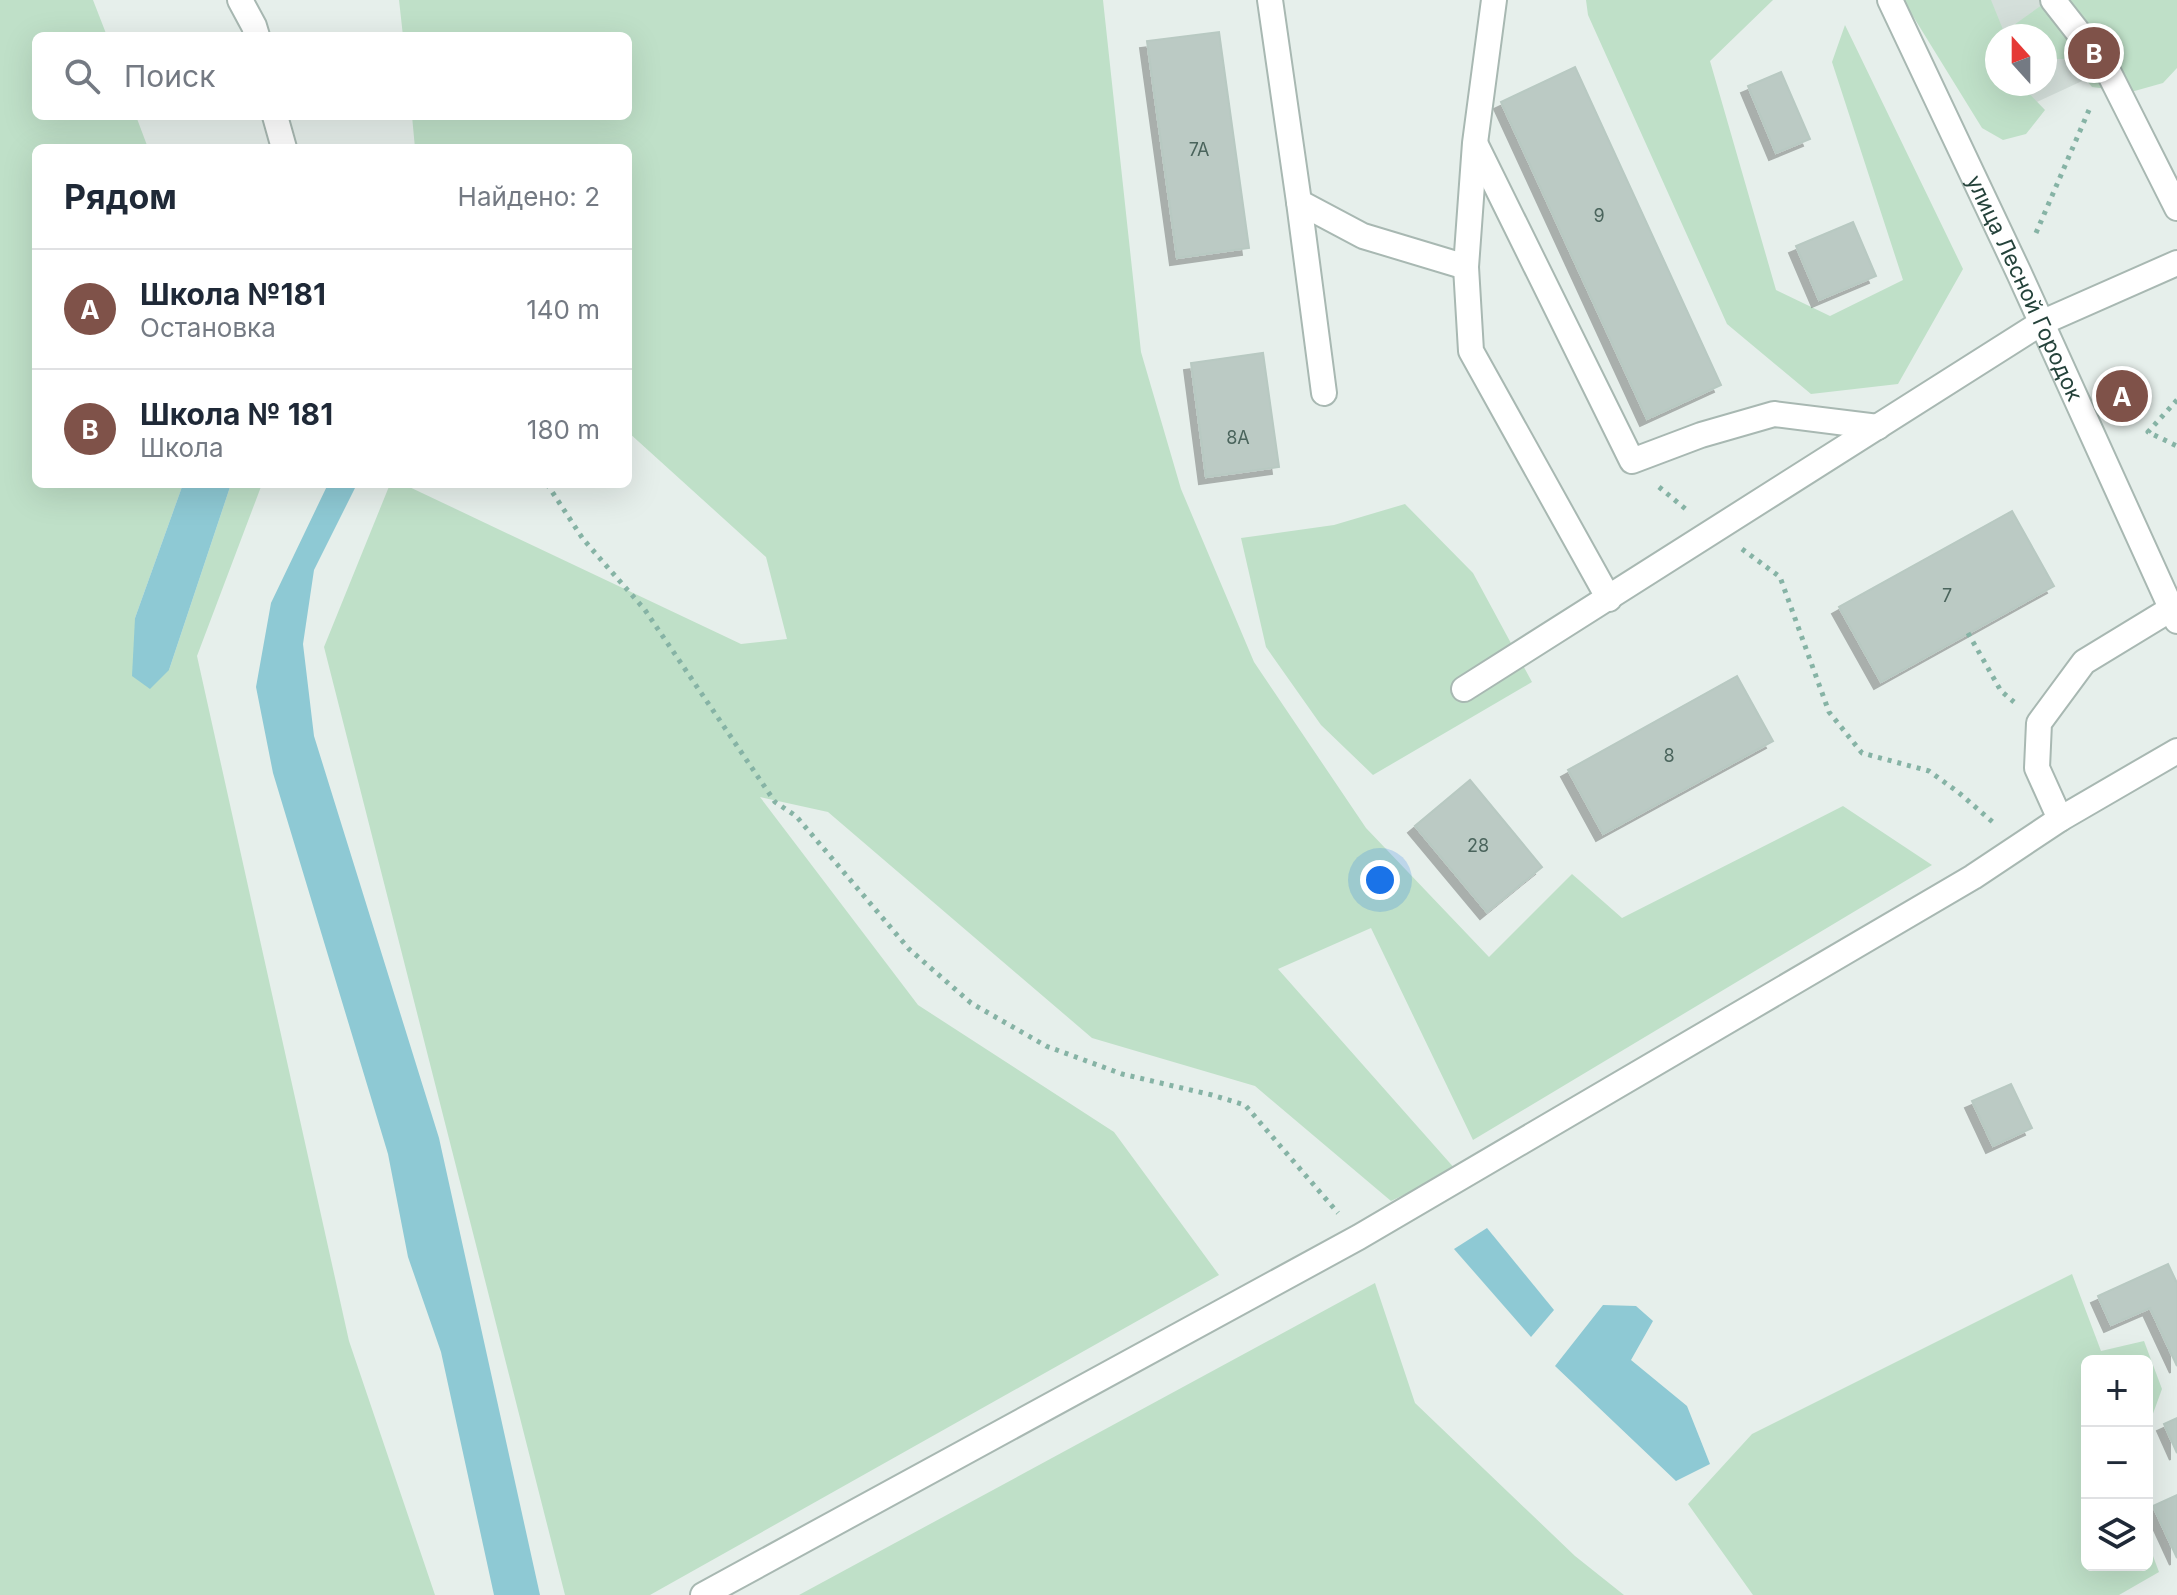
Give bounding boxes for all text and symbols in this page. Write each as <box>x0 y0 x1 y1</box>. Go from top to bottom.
pin: B <box>2068 23 2120 83</box>
north arrow <box>1985 24 2057 96</box>
search box <box>32 32 632 120</box>
icon: search <box>60 54 104 98</box>
text: Поиск <box>124 58 215 94</box>
house number: 7А <box>1189 139 1209 160</box>
street label: улица Лесной Городок <box>1962 171 2088 405</box>
text: Рядом <box>64 176 177 217</box>
text: Найдено: 2 <box>458 181 600 212</box>
house number: 9 <box>1593 205 1605 226</box>
text: Школа №181 <box>140 276 326 312</box>
text: A <box>80 294 100 325</box>
text: 140 m <box>526 294 600 325</box>
text: Остановка <box>140 312 276 343</box>
pin: A <box>2096 366 2148 426</box>
text: Школа № 181 <box>140 396 333 432</box>
text: B <box>81 414 99 445</box>
text: 180 m <box>527 414 600 445</box>
house number: 8А <box>1226 427 1250 448</box>
text: Школа <box>140 432 224 463</box>
house number: 7 <box>1942 585 1952 606</box>
house number: 8 <box>1663 745 1675 766</box>
house number: 28 <box>1467 835 1489 856</box>
your location <box>1360 860 1400 900</box>
map controls <box>2081 1355 2153 1571</box>
button: + <box>2081 1355 2153 1427</box>
button: − <box>2081 1427 2153 1499</box>
button: layers <box>2081 1499 2153 1571</box>

